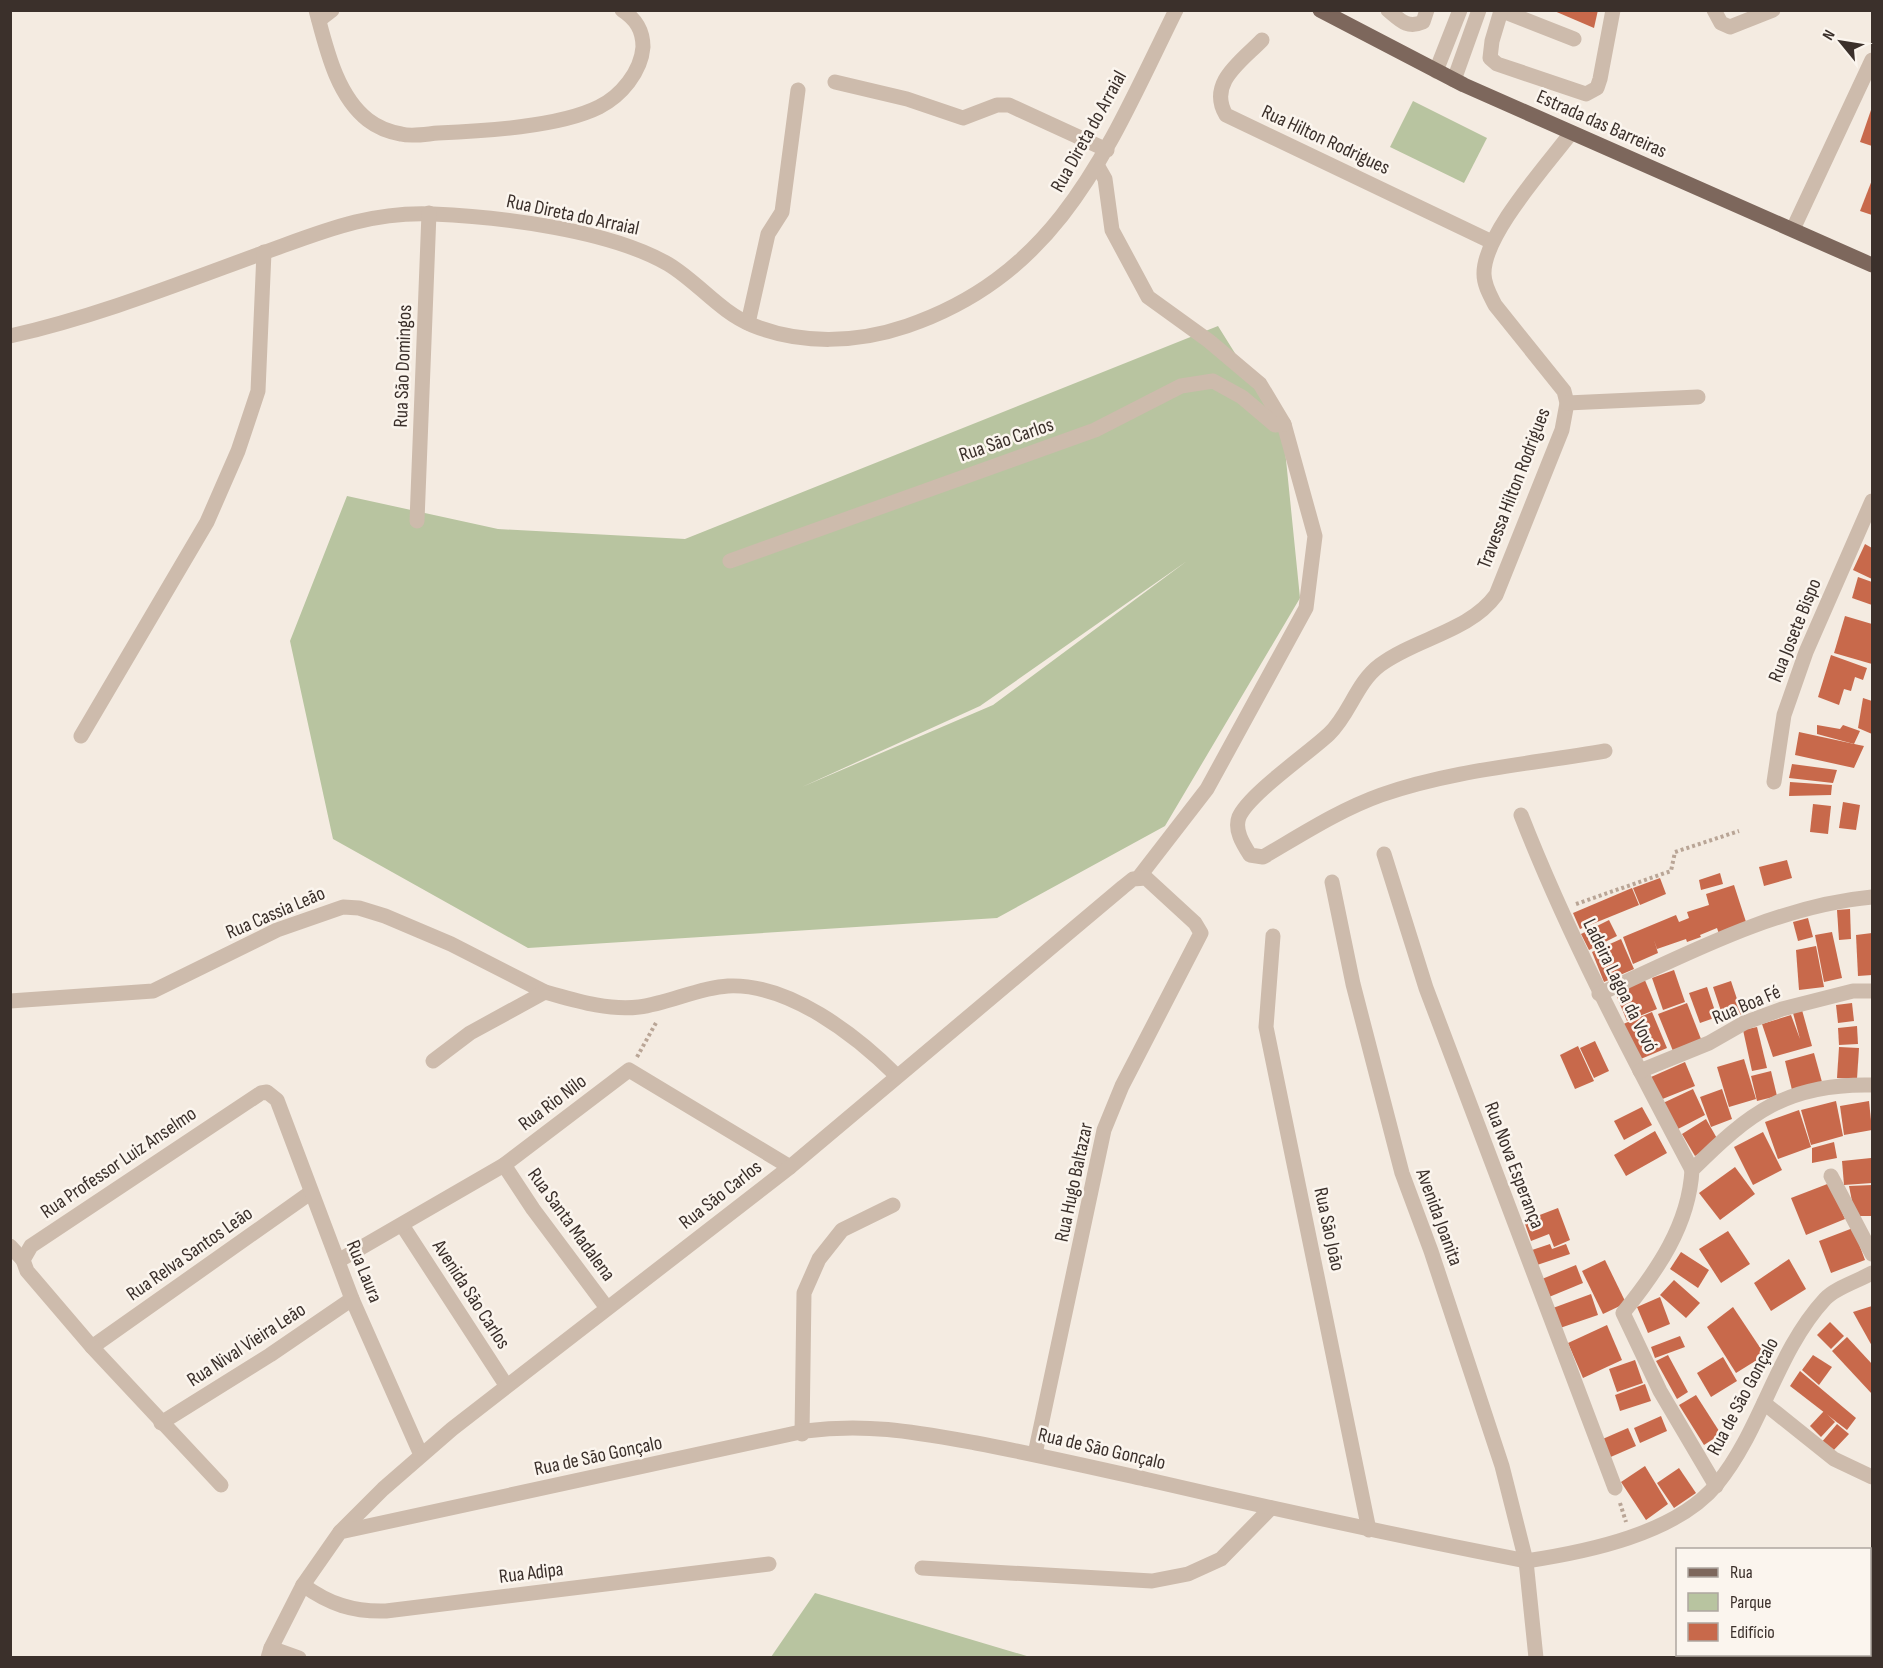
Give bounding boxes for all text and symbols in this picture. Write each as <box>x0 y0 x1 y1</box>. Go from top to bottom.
north arrow <box>1811 12 1871 72</box>
text: N <box>1819 27 1840 44</box>
street label: Rua Direta do Arraial <box>1046 67 1132 196</box>
street label: Estrada das Barreiras <box>1533 84 1670 163</box>
street label: Rua Hilton Rodrigues <box>1258 100 1394 180</box>
street label: Rua Direta do Arraial <box>504 189 641 241</box>
street label: Rua São Domingos <box>389 304 417 428</box>
street label: Travessa Hilton Rodrigues <box>1472 405 1556 572</box>
street label: Rua São Carlos <box>956 413 1057 467</box>
street label: Rua Josete Bispo <box>1763 575 1827 686</box>
street label: Rua Cassia Leão <box>222 881 329 945</box>
street label: Ladeira Lagoa da Vovó <box>1577 915 1663 1056</box>
street label: Rua Boa Fé <box>1709 980 1784 1030</box>
street label: Rua Rio Nilo <box>514 1069 591 1136</box>
street label: Rua Nova Esperança <box>1479 1099 1549 1232</box>
street label: Rua Professor Luiz Anselmo <box>36 1102 201 1224</box>
street label: Rua Hugo Baltazar <box>1050 1120 1098 1244</box>
street label: Rua São Carlos <box>675 1155 767 1234</box>
street label: Rua Santa Madalena <box>522 1163 620 1286</box>
street label: Avenida Joanita <box>1410 1165 1468 1269</box>
street label: Rua São João <box>1308 1185 1350 1273</box>
street label: Rua Relva Santos Leão <box>122 1201 257 1306</box>
street label: Avenida São Carlos <box>426 1235 515 1354</box>
street label: Rua Laura <box>341 1237 387 1306</box>
street label: Rua Nival Vieira Leão <box>183 1298 310 1392</box>
street label: Rua de São Gonçalo <box>1702 1333 1784 1460</box>
street label: Rua de São Gonçalo <box>1036 1423 1168 1475</box>
street label: Rua de São Gonçalo <box>532 1431 664 1481</box>
legend <box>1676 1548 1871 1656</box>
street label: Rua Adipa <box>498 1557 565 1589</box>
text: Rua <box>1730 1562 1753 1583</box>
text: Parque <box>1730 1592 1771 1613</box>
text: Edifício <box>1730 1622 1775 1643</box>

